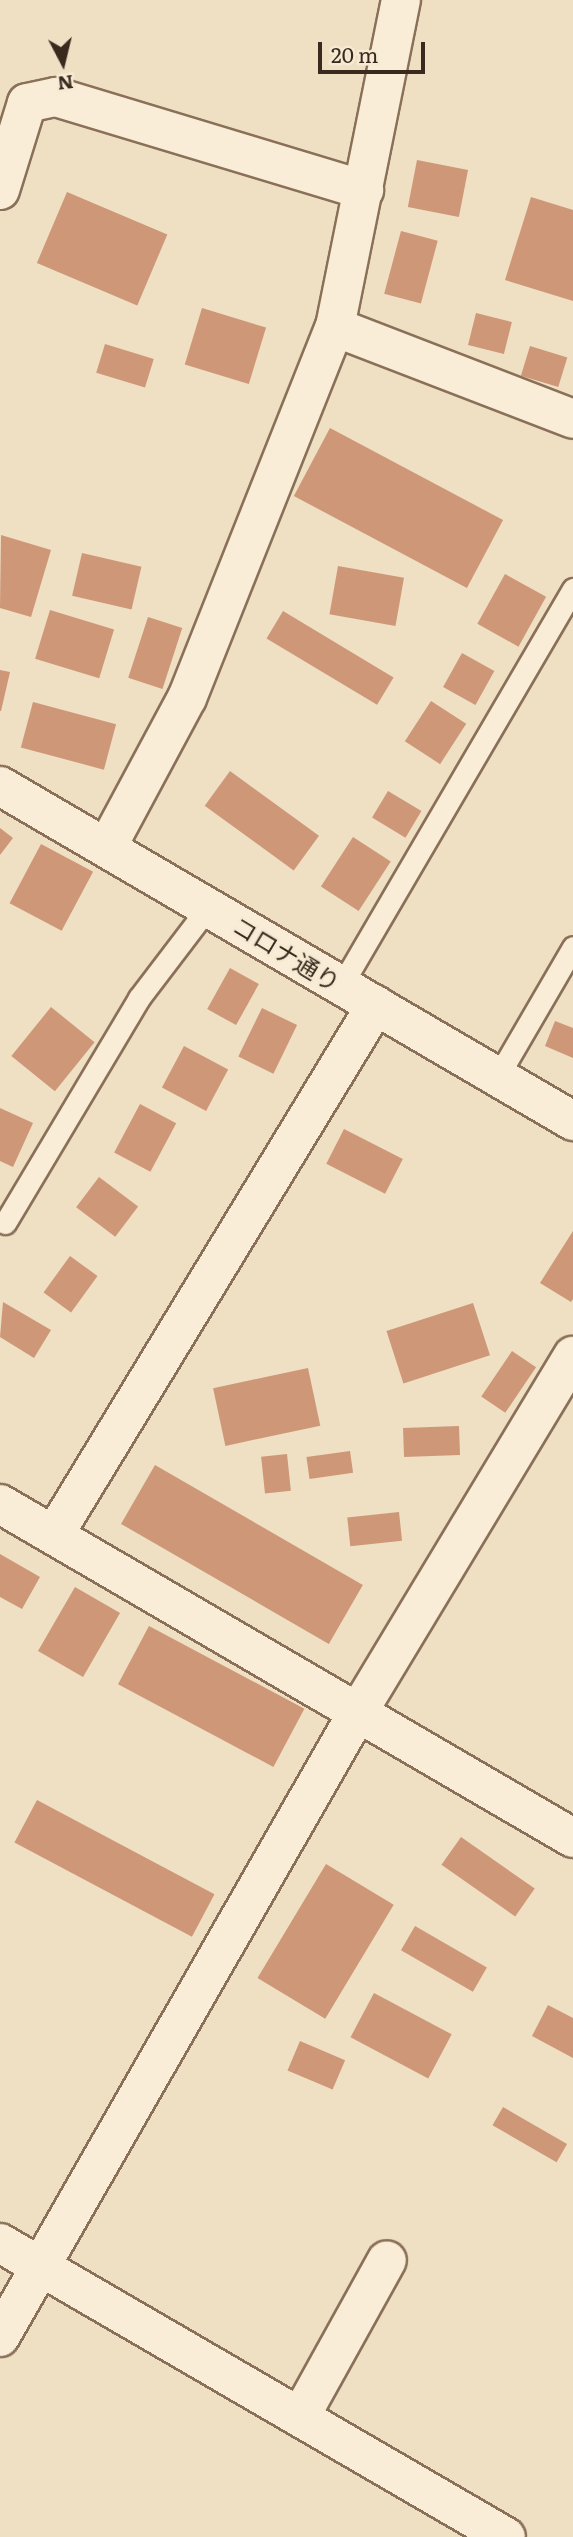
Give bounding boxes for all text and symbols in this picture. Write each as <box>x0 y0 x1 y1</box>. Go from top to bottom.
north arrow <box>28 28 98 98</box>
scale bar <box>321 28 428 72</box>
text: 20 m <box>331 38 378 69</box>
text: N <box>56 69 75 99</box>
street label: コロナ通り <box>228 910 346 996</box>

